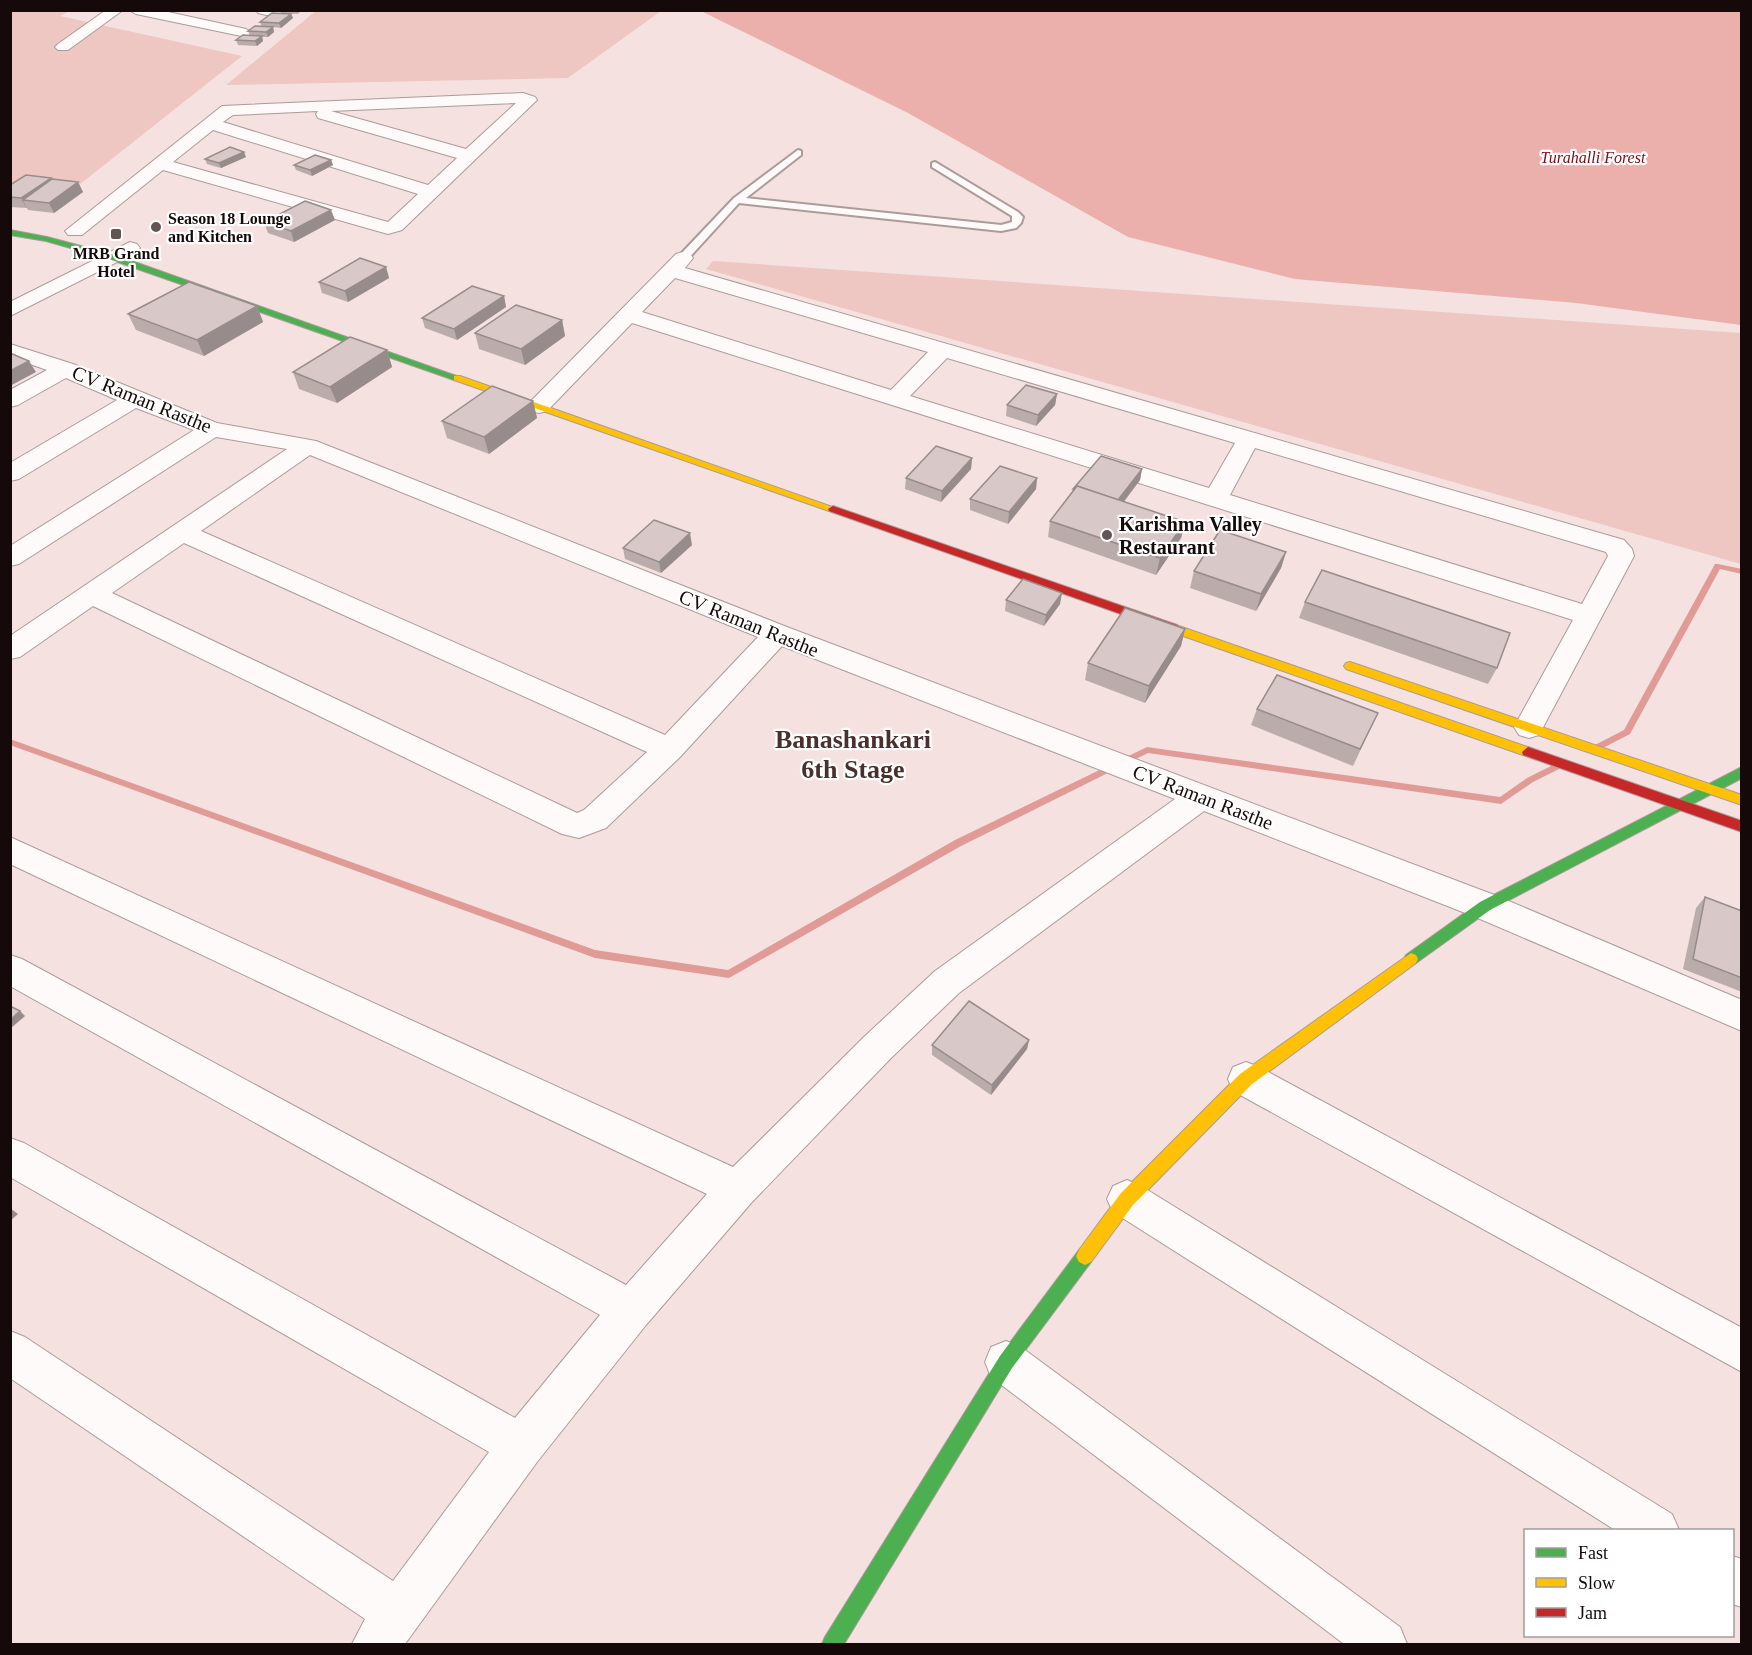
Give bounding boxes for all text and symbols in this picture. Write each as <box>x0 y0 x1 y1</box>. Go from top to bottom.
park label: Turahalli Forest <box>1541 149 1646 166</box>
place label: Season 18 Lounge and Kitchen <box>168 210 291 245</box>
marker: Season 18 Lounge and Kitchen <box>149 220 163 234</box>
marker: MRB Grand Hotel <box>109 227 123 241</box>
place label: MRB Grand Hotel <box>73 245 159 280</box>
street label: CV Raman Rasthe <box>69 361 215 437</box>
place label: Karishma Valley Restaurant <box>1119 513 1262 558</box>
marker: Karishma Valley Restaurant <box>1100 528 1114 542</box>
street label: CV Raman Rasthe <box>676 585 822 661</box>
district label: Banashankari 6th Stage <box>775 725 931 784</box>
street label: CV Raman Rasthe <box>1130 760 1276 834</box>
legend <box>1524 1529 1734 1637</box>
text: Fast <box>1578 1543 1608 1563</box>
text: Slow <box>1578 1573 1615 1593</box>
text: Jam <box>1578 1603 1607 1623</box>

